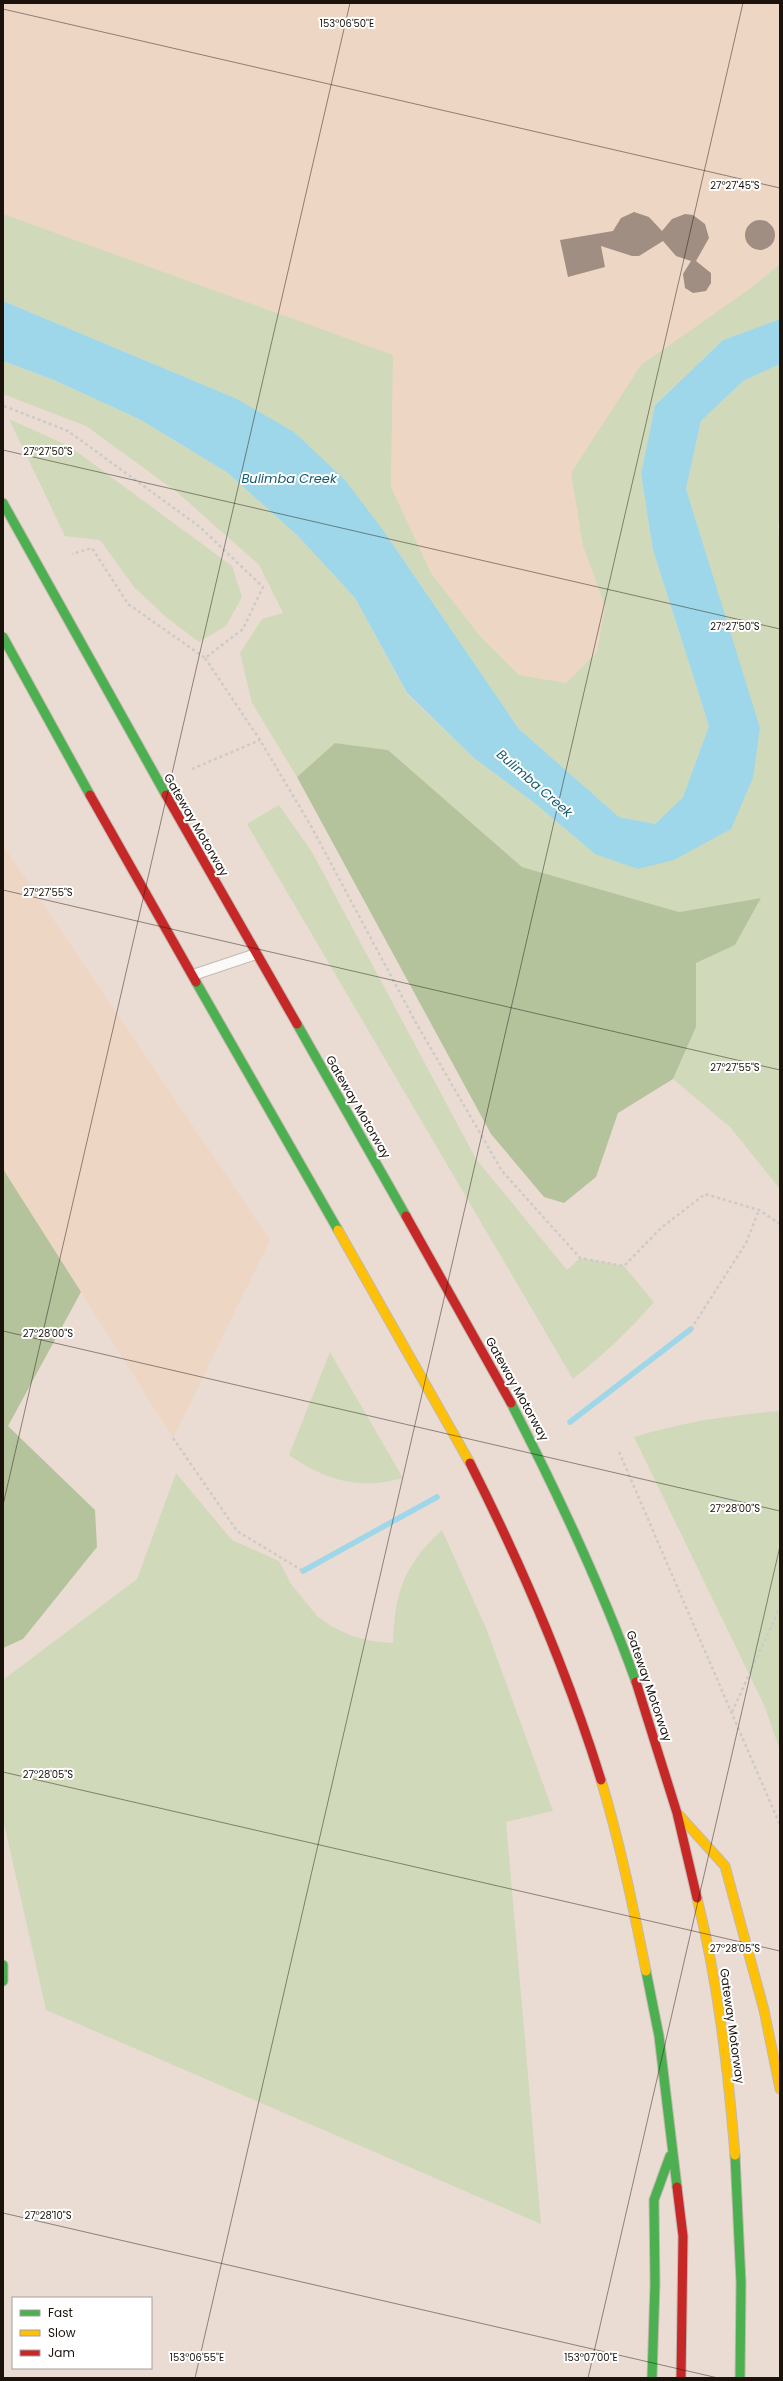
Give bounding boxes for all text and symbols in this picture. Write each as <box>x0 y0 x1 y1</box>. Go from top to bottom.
text: 153°06'50"E <box>320 16 374 31</box>
text: 27°27'45"S <box>710 178 760 193</box>
text: 27°27'50"S <box>23 444 73 459</box>
water label: Bulimba Creek <box>241 469 338 488</box>
text: 27°27'50"S <box>710 619 760 634</box>
water label: Bulimba Creek <box>493 745 578 823</box>
street label: Gateway Motorway <box>160 770 233 880</box>
text: 27°27'55"S <box>23 885 73 900</box>
street label: Gateway Motorway <box>322 1052 395 1162</box>
text: 27°27'55"S <box>710 1060 760 1075</box>
text: 27°28'00"S <box>23 1326 73 1341</box>
street label: Gateway Motorway <box>482 1334 553 1444</box>
text: 27°28'00"S <box>710 1501 760 1516</box>
street label: Gateway Motorway <box>622 1628 677 1744</box>
text: 27°28'05"S <box>23 1767 73 1782</box>
text: 27°28'05"S <box>710 1941 760 1956</box>
street label: Gateway Motorway <box>716 1967 749 2085</box>
text: 27°28'10"S <box>24 2208 72 2223</box>
legend <box>12 2297 152 2369</box>
text: Fast <box>48 2304 73 2321</box>
text: Slow <box>48 2324 76 2341</box>
text: Jam <box>48 2344 75 2361</box>
text: 153°06'55"E <box>170 2350 224 2365</box>
text: 153°07'00"E <box>564 2350 618 2365</box>

